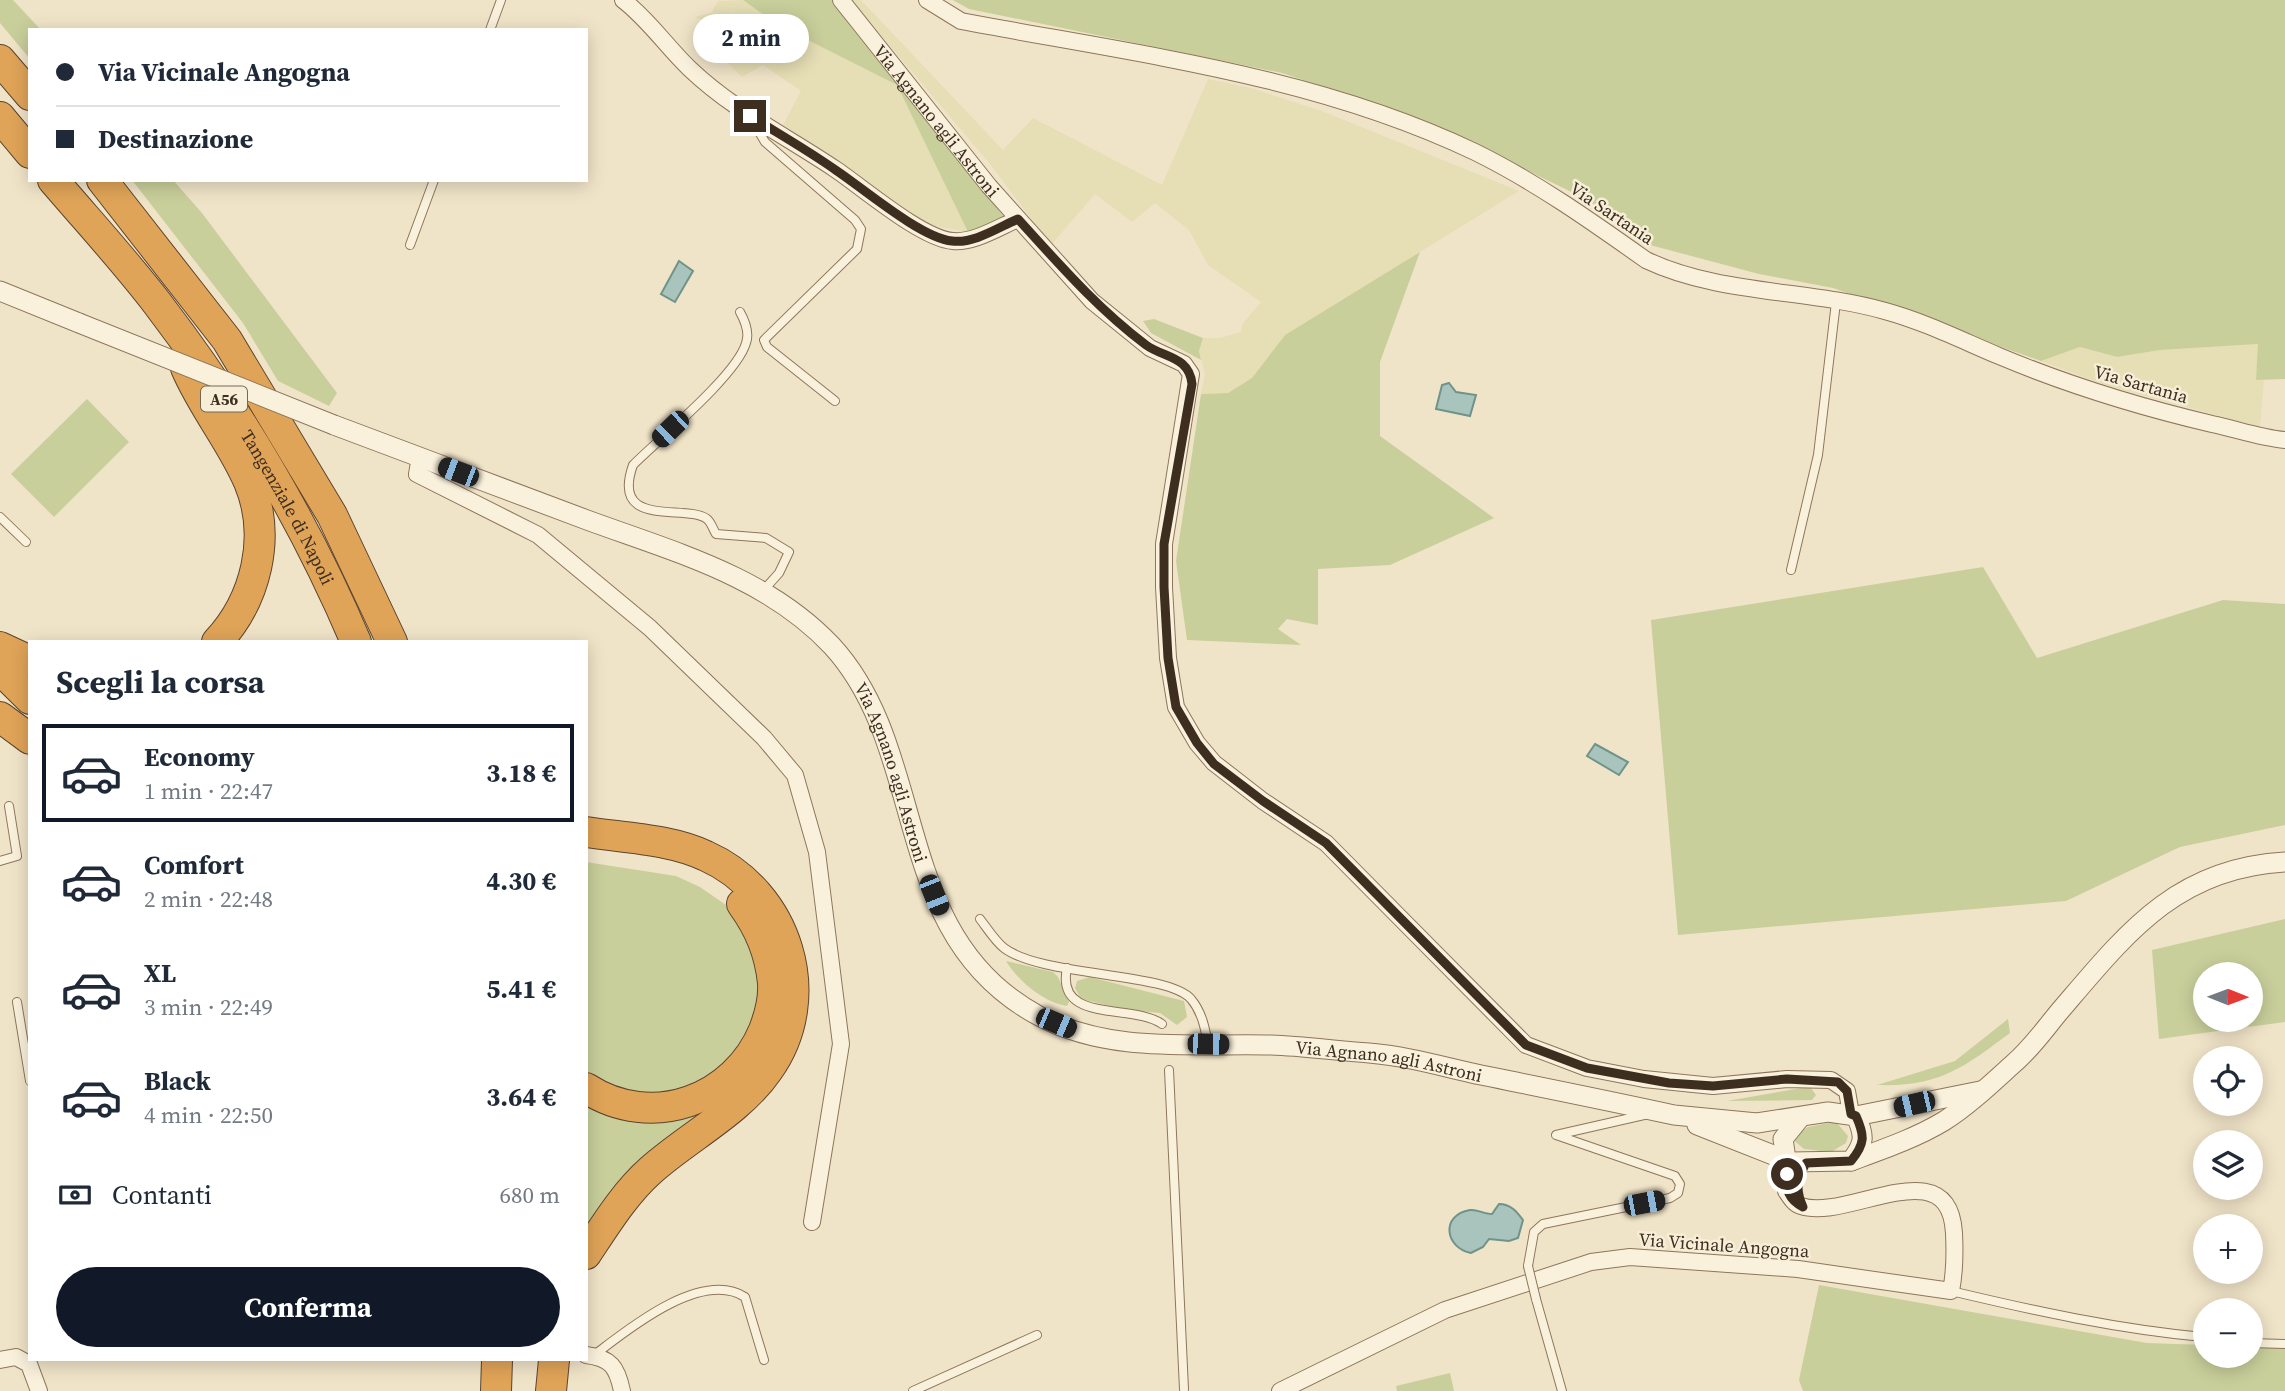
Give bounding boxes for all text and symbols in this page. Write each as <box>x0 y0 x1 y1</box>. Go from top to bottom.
callout: 2 min <box>692 15 808 64</box>
text: 2 min <box>721 22 781 54</box>
street label: Via Agnano agli Astroni <box>868 39 1006 202</box>
text: Via Vicinale Angogna <box>98 54 350 90</box>
route end <box>734 100 766 132</box>
text: Destinazione <box>98 121 253 157</box>
street label: Via Sartania <box>1565 176 1660 251</box>
street label: Via Sartania <box>2091 359 2192 410</box>
road number: A56 <box>201 386 247 412</box>
car <box>648 407 693 451</box>
street label: Tangenziale di Napoli <box>235 425 341 589</box>
car <box>435 455 482 489</box>
text: Scegli la corsa <box>56 660 265 704</box>
street label: Via Agnano agli Astroni <box>849 678 934 865</box>
text: Economy <box>144 739 255 775</box>
icon: car <box>60 742 123 805</box>
text: 3.18 € <box>486 755 556 791</box>
text: 1 min · 22:47 <box>144 775 273 807</box>
text: Comfort <box>144 847 244 883</box>
icon: car <box>60 850 123 913</box>
text: 4.30 € <box>486 863 556 899</box>
car <box>917 872 952 918</box>
text: 2 min · 22:48 <box>144 883 273 915</box>
text: XL <box>144 955 176 991</box>
icon: car <box>60 958 123 1021</box>
north arrow <box>2193 962 2263 1032</box>
map controls <box>2193 962 2263 1368</box>
text: 5.41 € <box>486 971 556 1007</box>
text: 3 min · 22:49 <box>144 991 273 1023</box>
car <box>1033 1005 1080 1041</box>
car <box>1187 1033 1230 1055</box>
street label: Via Agnano agli Astroni <box>1295 1034 1485 1087</box>
button: locate <box>2193 1046 2263 1116</box>
text: Black <box>144 1063 211 1099</box>
icon: car <box>60 1066 123 1129</box>
text: 3.64 € <box>486 1079 556 1115</box>
car <box>1892 1089 1937 1119</box>
text: 4 min · 22:50 <box>144 1099 273 1131</box>
button: layers <box>2193 1130 2263 1200</box>
route start <box>1771 1158 1803 1190</box>
icon: cash <box>56 1176 94 1214</box>
text: Contanti <box>112 1177 212 1213</box>
text: 680 m <box>499 1179 560 1211</box>
car <box>1622 1189 1667 1217</box>
button: + <box>2193 1214 2263 1284</box>
street label: Via Vicinale Angogna <box>1638 1227 1811 1263</box>
button: Conferma <box>56 1267 560 1347</box>
button: − <box>2193 1298 2263 1368</box>

